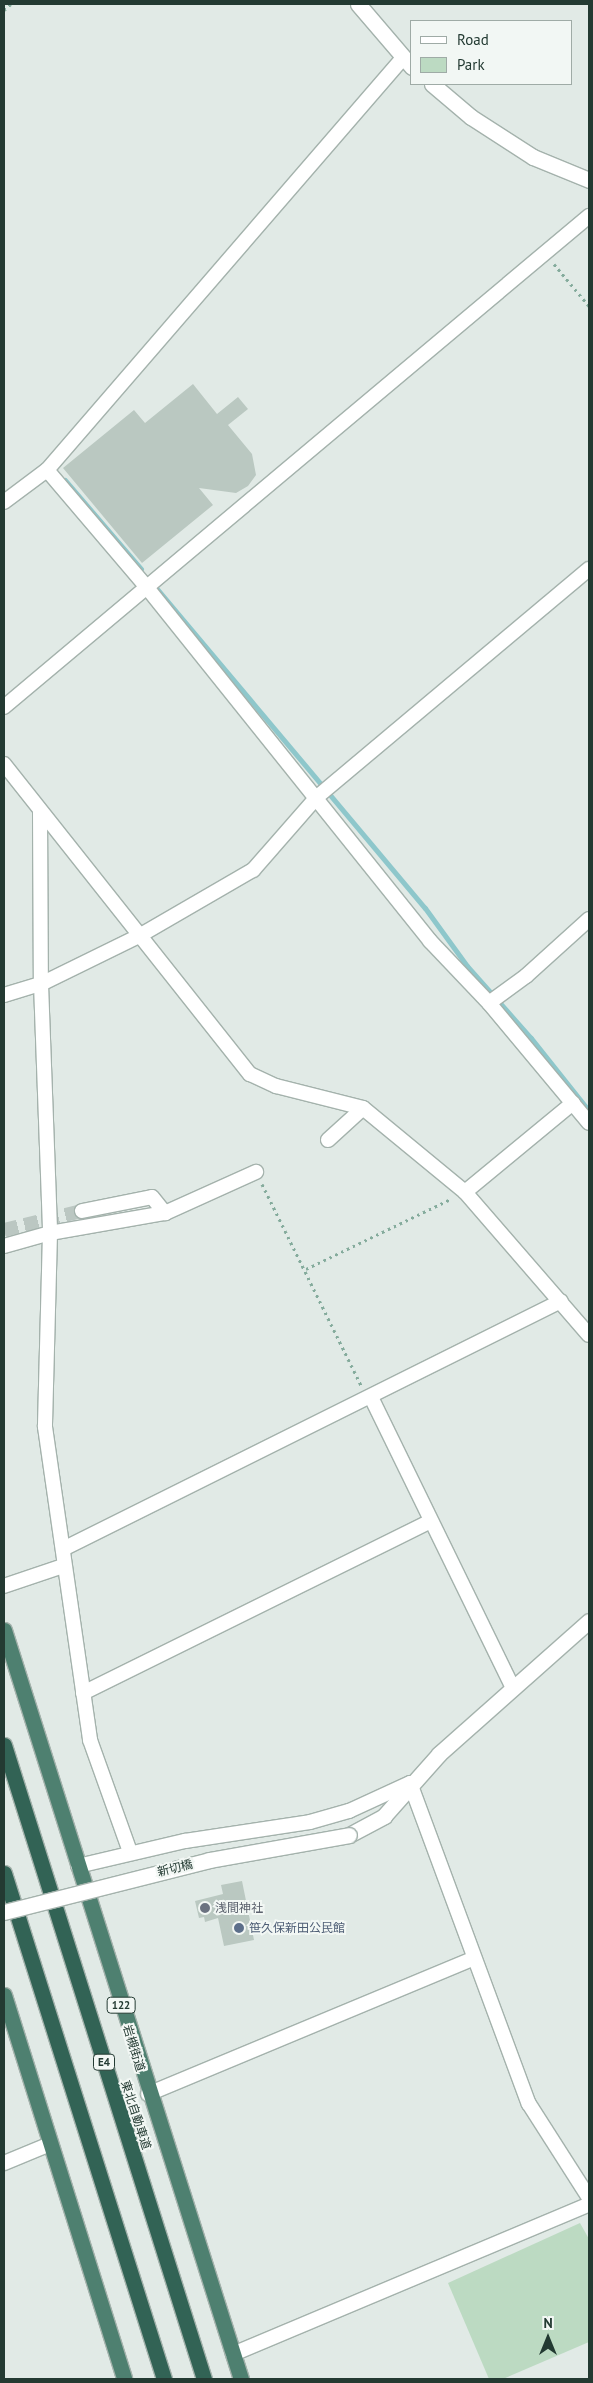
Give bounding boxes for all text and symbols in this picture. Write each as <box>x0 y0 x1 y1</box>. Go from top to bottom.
legend <box>410 20 573 85</box>
text: Road <box>457 30 489 49</box>
text: Park <box>457 55 485 74</box>
street label: 新切橋 <box>156 1857 194 1879</box>
place label: 浅間神社 <box>215 1901 263 1915</box>
marker: 浅間神社 <box>199 1902 211 1914</box>
place label: 笹久保新田公民館 <box>249 1921 345 1935</box>
marker: 笹久保新田公民館 <box>233 1922 245 1934</box>
road number: 122 <box>106 1996 136 2014</box>
street label: 岩槻街道 <box>120 2023 148 2073</box>
road number: E4 <box>93 2054 115 2070</box>
street label: 東北自動車道 <box>118 2079 154 2151</box>
north arrow <box>523 2313 573 2363</box>
text: N <box>543 2314 553 2332</box>

